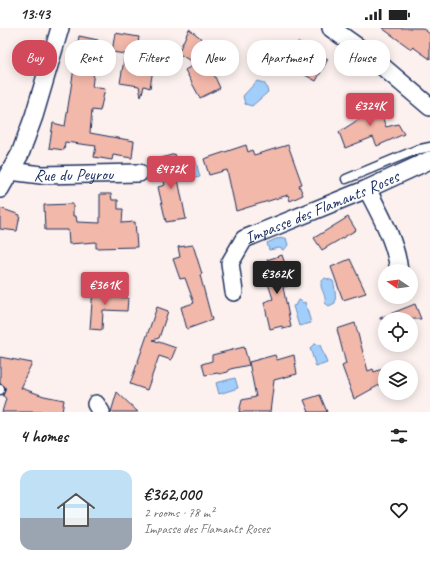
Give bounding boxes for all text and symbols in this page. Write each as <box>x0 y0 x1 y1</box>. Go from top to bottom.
text: 13:43 <box>20 5 50 24</box>
chip: Buy <box>12 40 57 76</box>
chip: Rent <box>65 40 116 76</box>
chip: Filters <box>124 40 183 76</box>
chip: New <box>191 40 239 76</box>
chip: Apartment <box>247 40 326 76</box>
chip: House <box>334 40 390 76</box>
pin: €324K <box>342 93 398 127</box>
text: €324K <box>355 98 385 114</box>
pin: €472K <box>143 156 199 190</box>
text: €472K <box>156 161 186 177</box>
street label: Rue du Peyrou <box>33 163 115 186</box>
street label: Impasse des Flamants Roses <box>242 165 404 249</box>
pin: €362K <box>249 261 305 295</box>
north arrow <box>378 264 418 304</box>
map controls <box>378 264 418 400</box>
text: €362K <box>262 266 292 282</box>
pin: €361K <box>77 272 133 306</box>
text: €361K <box>90 277 120 293</box>
button: locate <box>378 312 418 352</box>
button: layers <box>378 360 418 400</box>
icon: filters <box>388 425 410 447</box>
text: 4 homes <box>20 426 68 447</box>
text: €362,000 <box>144 484 201 505</box>
icon: home <box>52 486 100 534</box>
icon: heart <box>388 499 410 521</box>
text: 2 rooms · 78 m² <box>144 505 214 521</box>
text: Impasse des Flamants Roses <box>144 521 270 537</box>

